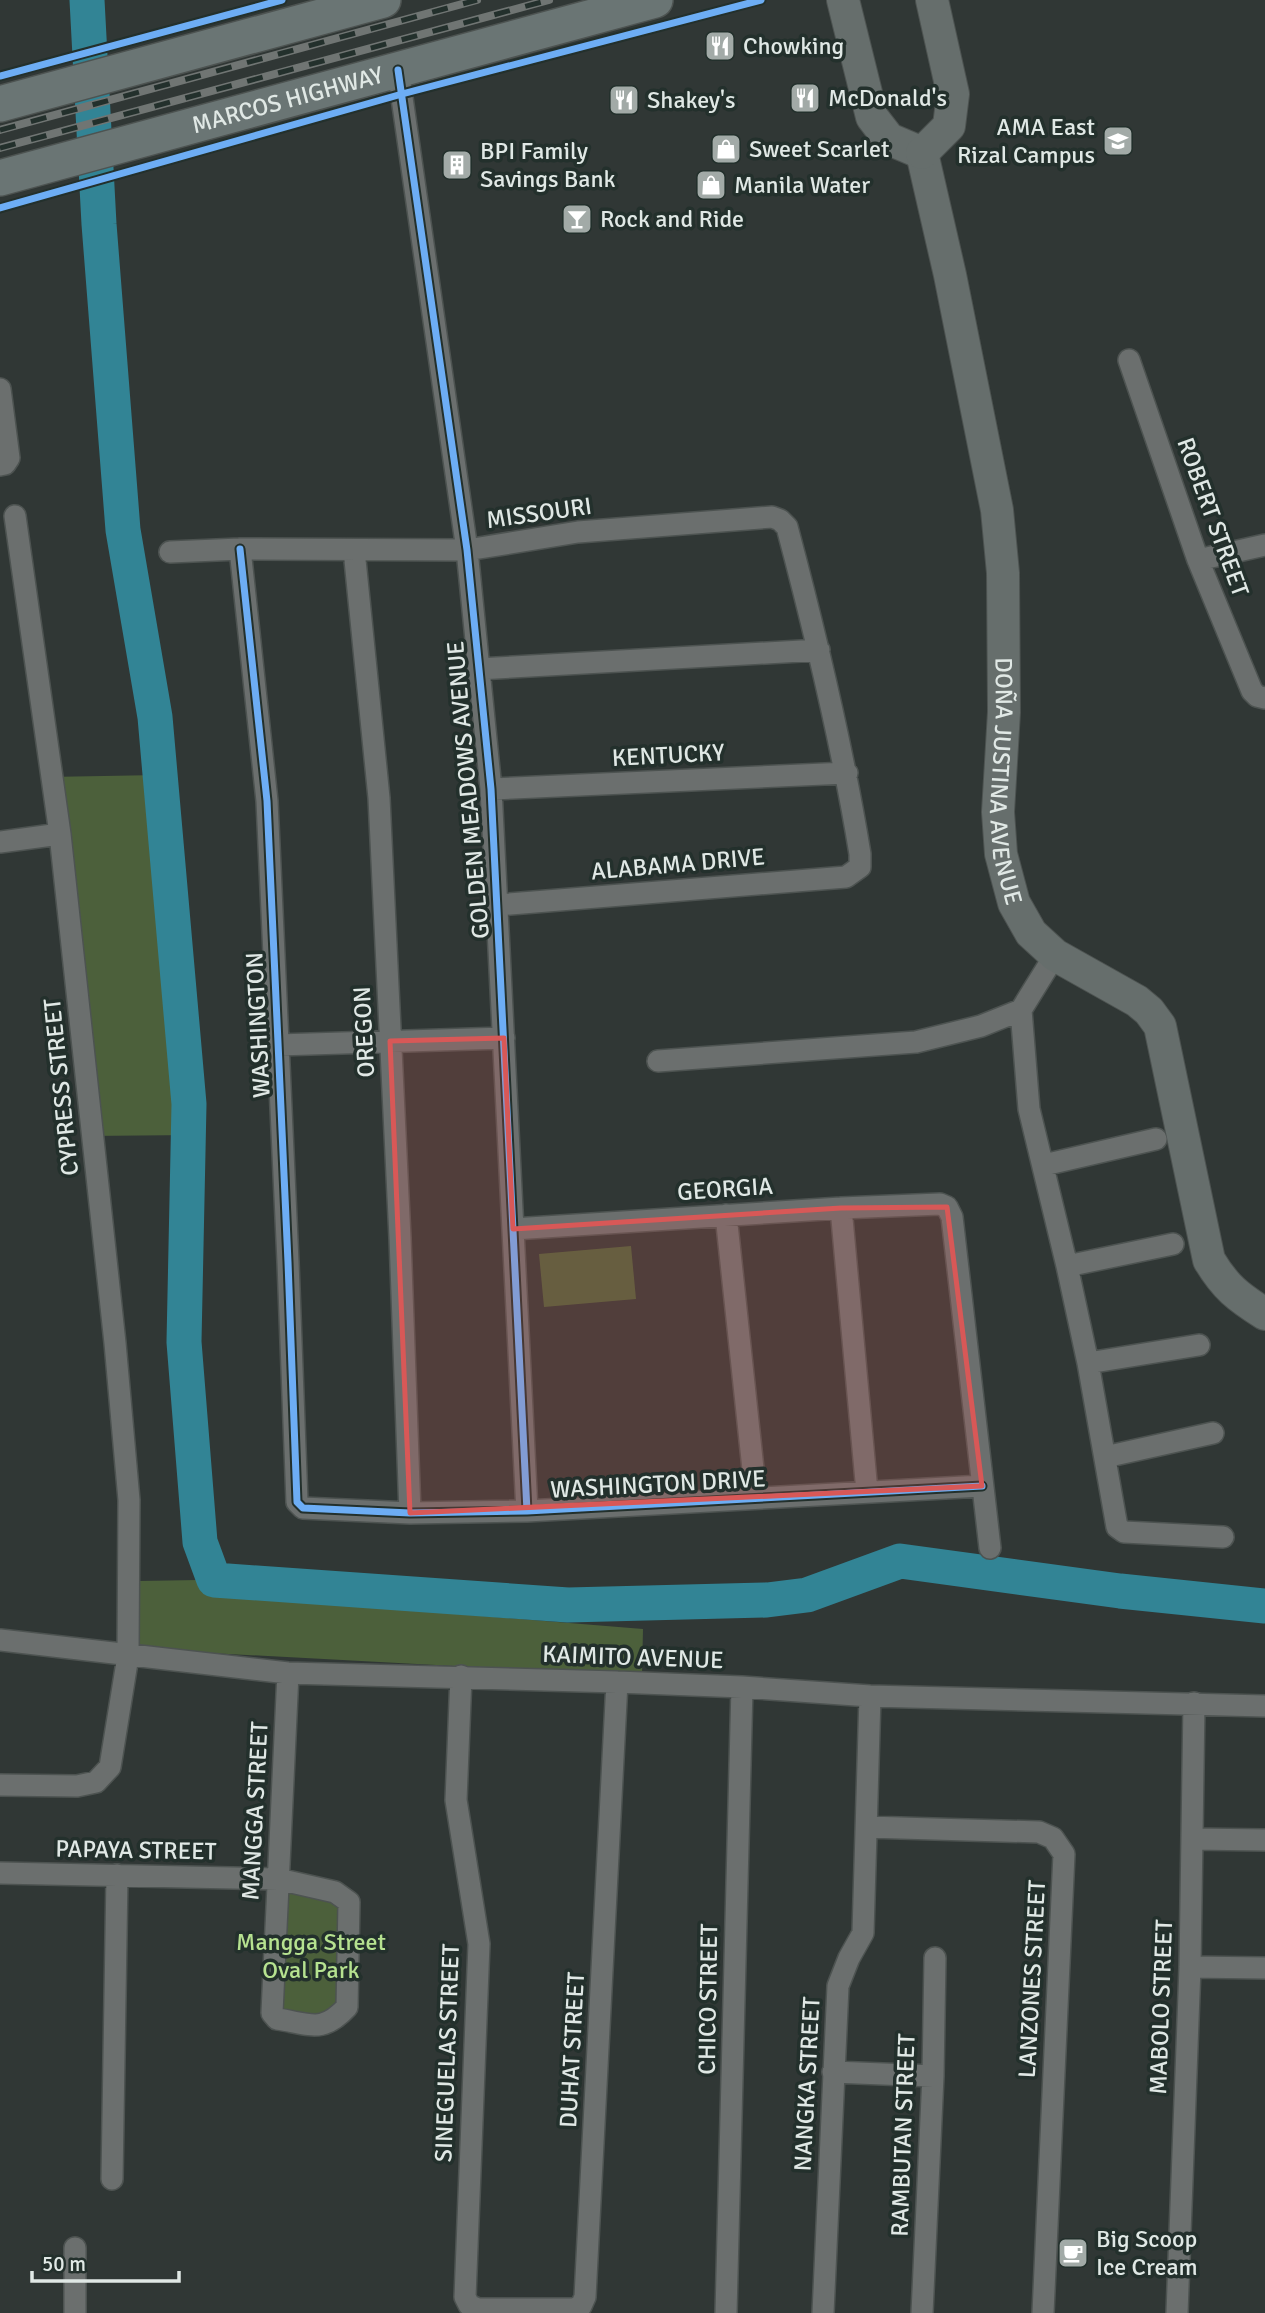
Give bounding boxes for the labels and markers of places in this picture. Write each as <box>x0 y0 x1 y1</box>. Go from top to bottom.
restaurant icon: Chowking <box>703 29 737 63</box>
place label: Chowking <box>743 31 844 61</box>
restaurant icon: McDonald's <box>788 81 822 115</box>
restaurant icon: Shakey's <box>607 83 641 117</box>
place label: McDonald's <box>828 83 947 113</box>
place label: Shakey's <box>647 85 736 115</box>
place label: AMA East Rizal Campus <box>957 112 1095 170</box>
school or university icon: AMA East Rizal Campus <box>1101 124 1135 158</box>
shop icon: Sweet Scarlet <box>709 132 743 166</box>
place label: Sweet Scarlet <box>749 134 890 164</box>
place label: BPI Family Savings Bank <box>480 136 616 194</box>
building icon: BPI Family Savings Bank <box>440 148 474 182</box>
shop icon: Manila Water <box>694 168 728 202</box>
place label: Manila Water <box>734 170 870 200</box>
bar icon: Rock and Ride <box>560 202 594 236</box>
place label: Rock and Ride <box>600 204 744 234</box>
place label: Big Scoop Ice Cream <box>1096 2224 1198 2282</box>
cafe icon: Big Scoop Ice Cream <box>1056 2236 1090 2270</box>

